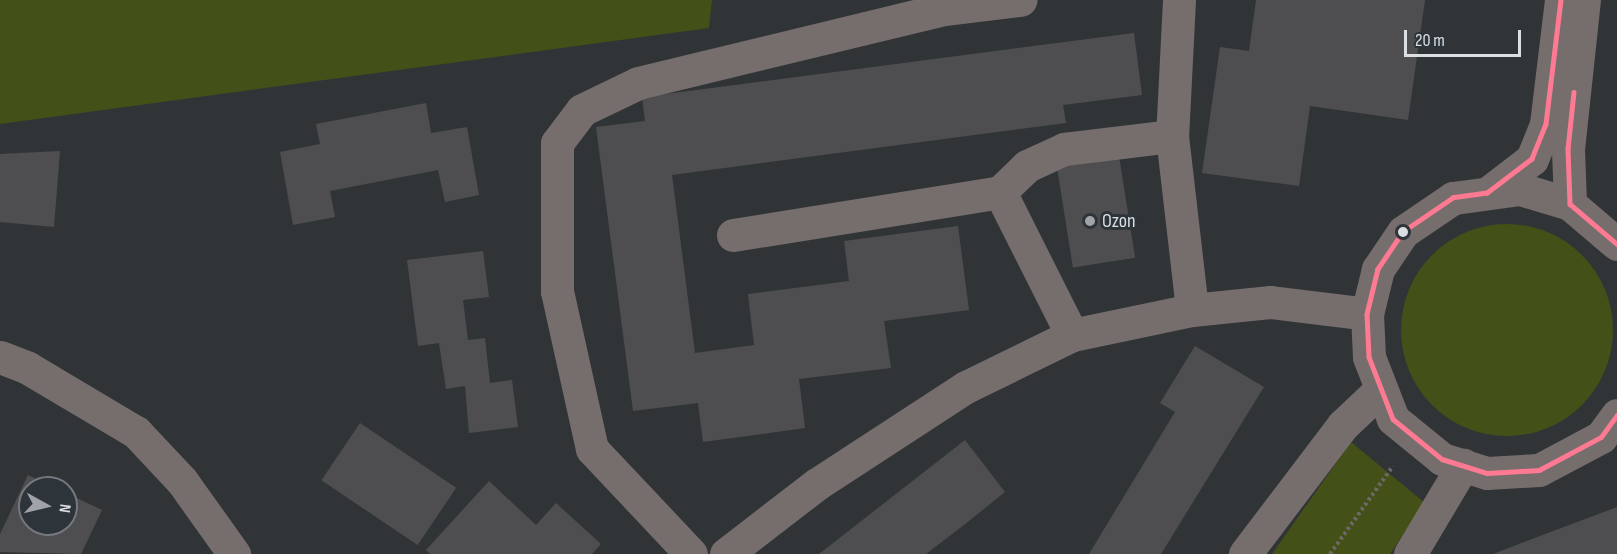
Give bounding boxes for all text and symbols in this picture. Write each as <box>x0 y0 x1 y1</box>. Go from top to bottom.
scale bar <box>1407 18 1524 56</box>
text: 20 m <box>1415 30 1445 51</box>
place label: Ozon <box>1102 209 1136 233</box>
marker: Ozon <box>1083 214 1097 228</box>
unlabelled marker <box>1397 226 1409 238</box>
north arrow <box>18 476 78 536</box>
text: N <box>54 503 74 514</box>

